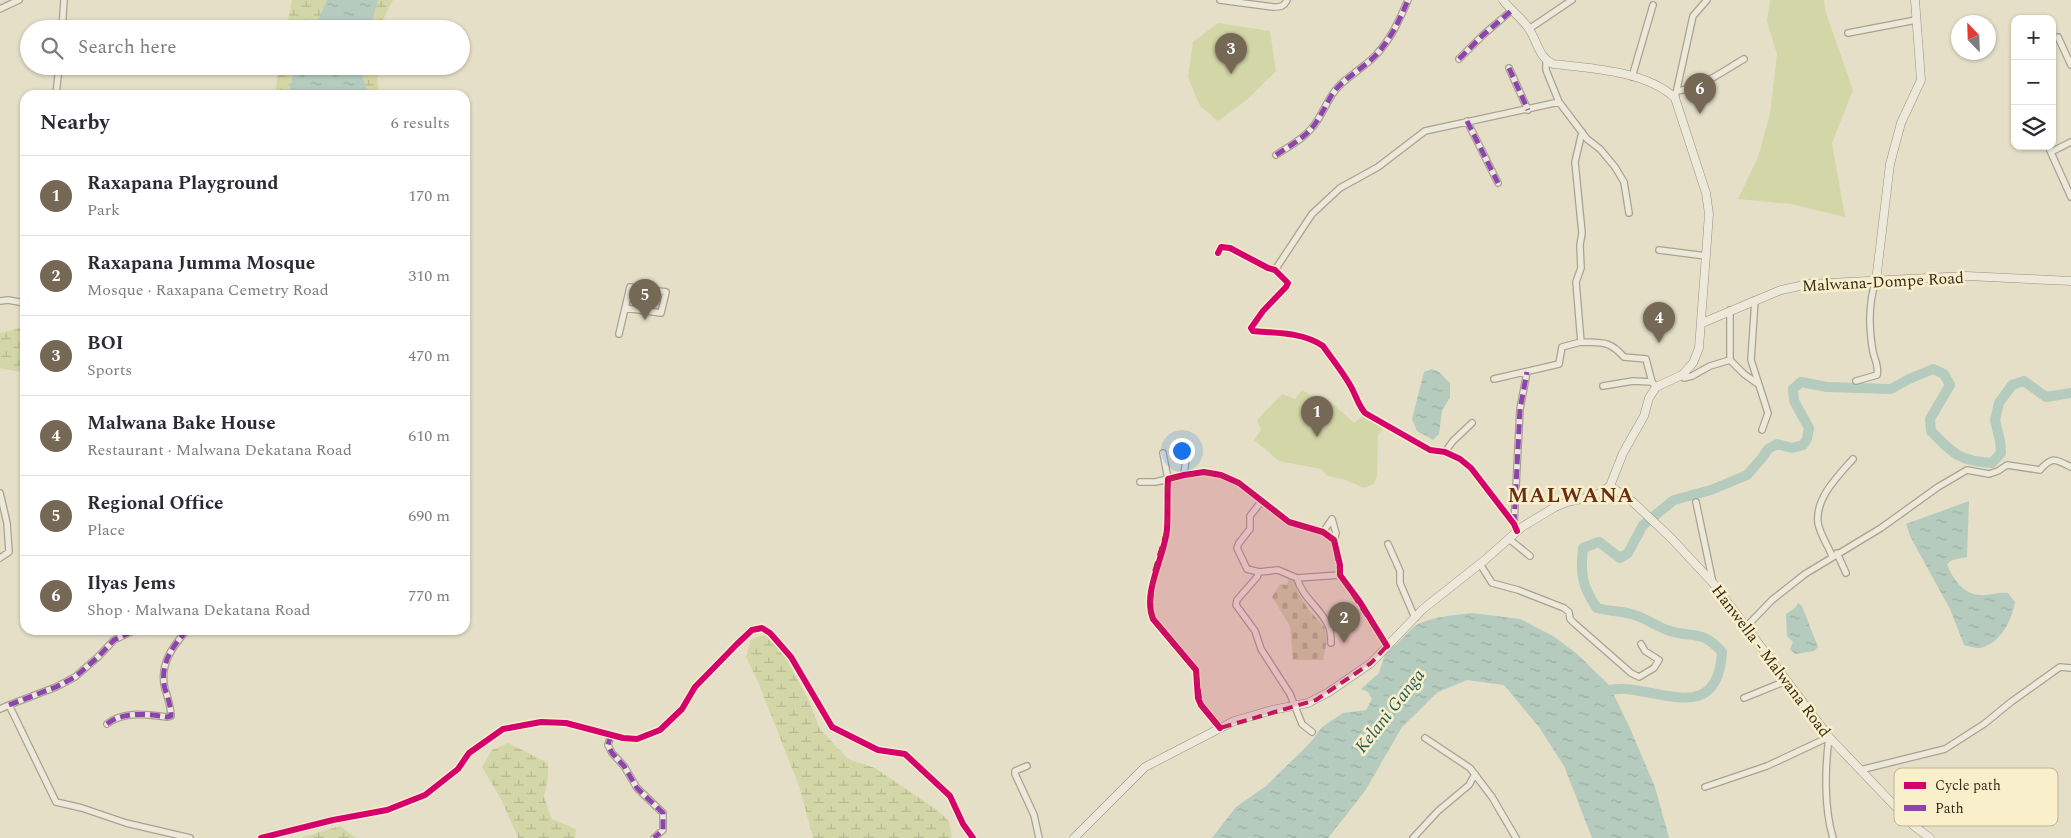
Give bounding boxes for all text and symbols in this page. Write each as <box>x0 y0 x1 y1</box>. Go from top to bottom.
north arrow <box>1951 15 1996 60</box>
map controls <box>2011 15 2056 150</box>
button: + <box>2011 15 2056 60</box>
search box <box>20 20 470 75</box>
text: Search here <box>78 33 177 62</box>
pin: 3 <box>1215 33 1247 74</box>
icon: search <box>38 34 66 62</box>
button: − <box>2011 60 2056 105</box>
pin: 6 <box>1684 73 1716 114</box>
button: layers <box>2011 105 2056 150</box>
text: Nearby <box>40 107 110 139</box>
text: 6 results <box>391 111 450 135</box>
text: Raxapana Playground <box>87 169 279 198</box>
text: 1 <box>52 184 60 208</box>
text: 170 m <box>408 184 450 208</box>
text: Park <box>87 198 120 222</box>
text: Raxapana Jumma Mosque <box>87 249 315 278</box>
text: 2 <box>52 264 60 288</box>
text: 310 m <box>408 264 450 288</box>
street label: Malwana-Dompe Road <box>1801 266 1965 298</box>
text: Mosque · Raxapana Cemetry Road <box>87 278 329 302</box>
pin: 5 <box>629 279 661 320</box>
pin: 4 <box>1643 302 1675 343</box>
text: BOI <box>87 329 124 358</box>
text: 3 <box>52 344 60 368</box>
text: 470 m <box>408 344 450 368</box>
text: Sports <box>87 358 132 382</box>
pin: 1 <box>1301 396 1333 437</box>
text: Malwana Bake House <box>87 409 276 438</box>
text: 4 <box>52 424 60 448</box>
text: 610 m <box>408 424 450 448</box>
text: Restaurant · Malwana Dekatana Road <box>87 438 352 462</box>
your location <box>1169 438 1195 464</box>
district label: MALWANA <box>1507 480 1635 512</box>
text: Regional Office <box>87 489 224 518</box>
text: 5 <box>52 504 60 528</box>
text: 690 m <box>408 504 450 528</box>
text: Place <box>87 518 125 542</box>
text: Ilyas Jems <box>87 569 176 598</box>
street label: Hanwella - Malwana Road <box>1706 580 1837 742</box>
text: 6 <box>52 584 60 608</box>
text: 770 m <box>408 584 450 608</box>
text: Shop · Malwana Dekatana Road <box>87 598 311 622</box>
pin: 2 <box>1328 602 1360 643</box>
water label: Kelani Ganga <box>1348 663 1432 759</box>
legend <box>1894 768 2058 826</box>
text: Cycle path <box>1935 775 2001 796</box>
text: Path <box>1935 798 1964 819</box>

